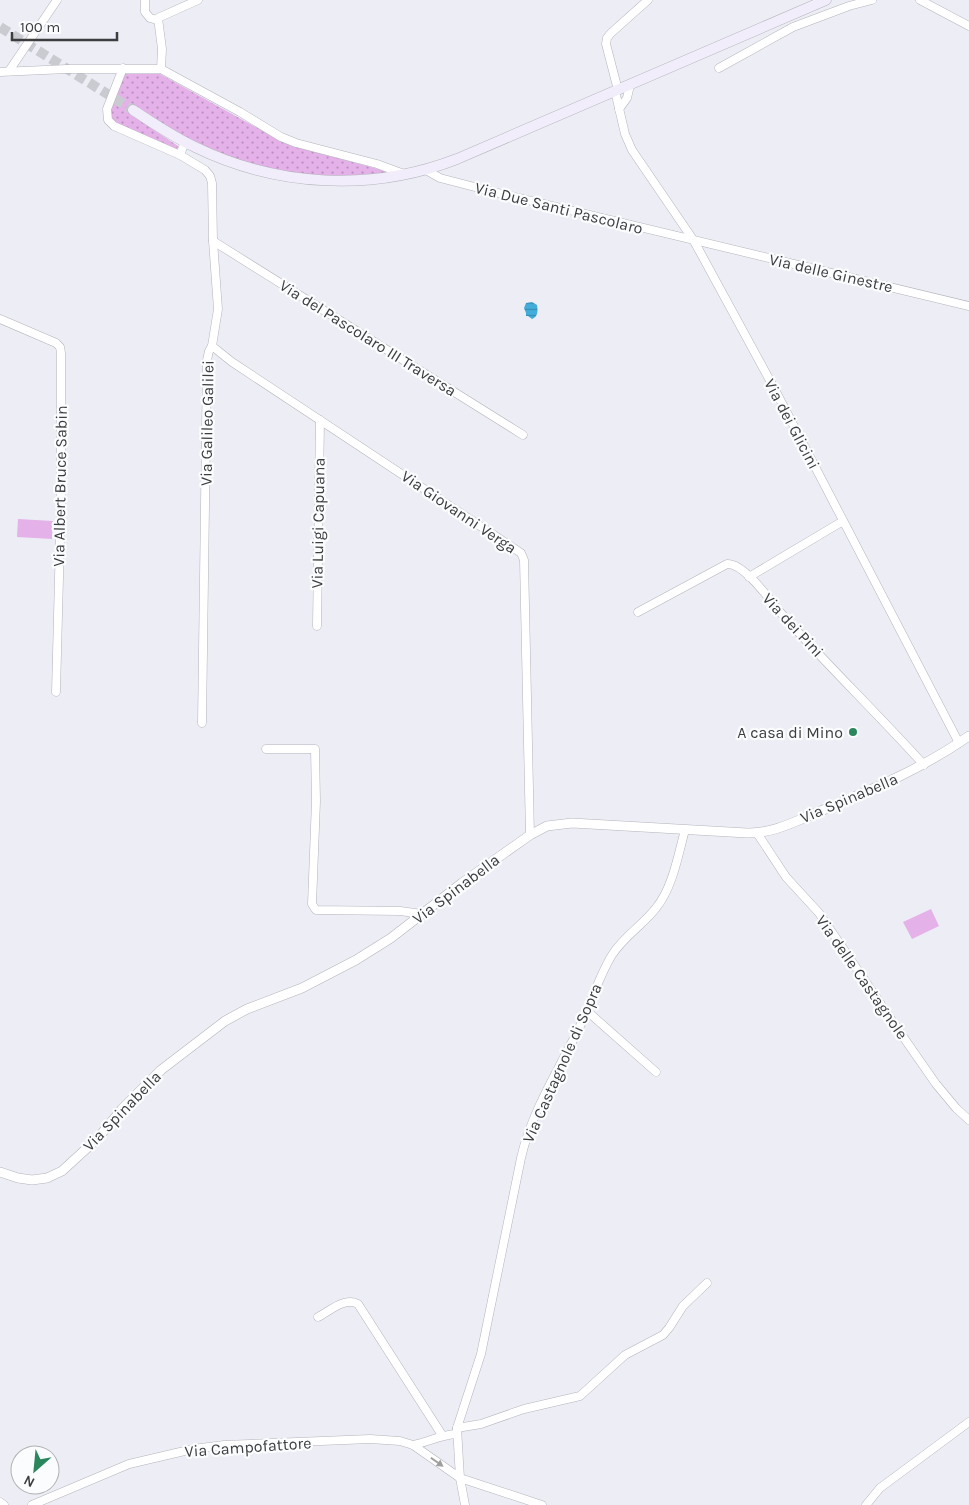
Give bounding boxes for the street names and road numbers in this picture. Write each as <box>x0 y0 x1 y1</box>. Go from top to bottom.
street label: Via Due Santi Pascolaro <box>473 178 645 238</box>
street label: Via delle Ginestre <box>767 250 895 296</box>
street label: Via del Pascolaro III Traversa <box>276 276 460 400</box>
street label: Via Galileo Galilei <box>196 360 218 486</box>
street label: Via dei Glicini <box>760 376 824 472</box>
street label: Via Albert Bruce Sabin <box>49 405 71 567</box>
street label: Via Luigi Capuana <box>307 457 329 589</box>
street label: Via Giovanni Verga <box>398 466 520 558</box>
street label: Via dei Pini <box>759 589 827 661</box>
street label: Via Spinabella <box>797 769 901 827</box>
street label: Via Spinabella <box>409 850 503 928</box>
street label: Via delle Castagnole <box>812 911 912 1043</box>
street label: Via Castagnole di Sopra <box>518 980 606 1146</box>
street label: Via Spinabella <box>79 1067 165 1155</box>
street label: Via Campofattore <box>184 1433 312 1461</box>

